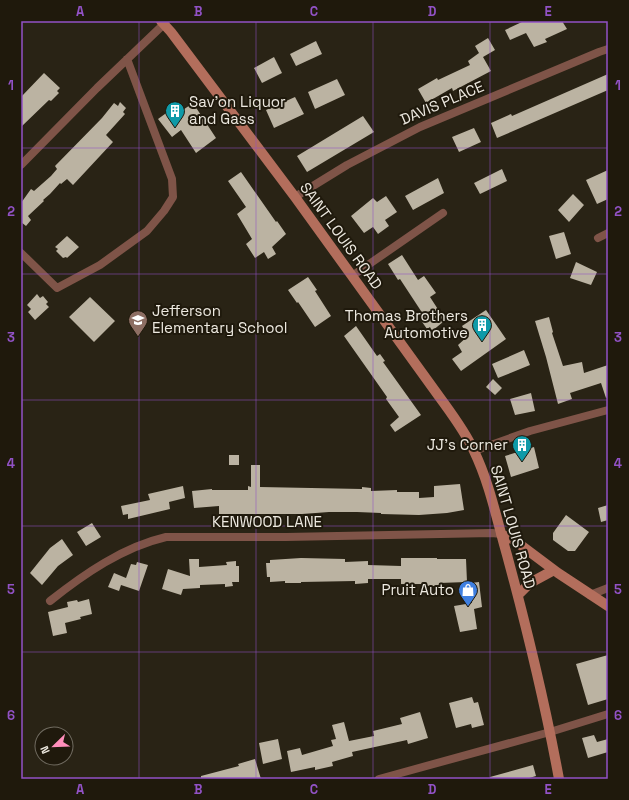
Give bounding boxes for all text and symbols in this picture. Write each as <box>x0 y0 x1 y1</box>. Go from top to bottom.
text: A <box>76 3 85 20</box>
text: B <box>194 3 203 20</box>
text: C <box>310 3 318 20</box>
text: D <box>428 3 437 20</box>
text: E <box>544 3 552 20</box>
street label: DAVIS PLACE <box>397 76 487 129</box>
text: 1 <box>8 77 14 94</box>
text: 1 <box>615 77 621 94</box>
place label: Sav'on Liquor and Gass <box>189 92 286 128</box>
building icon: Sav'on Liquor and Gass <box>164 100 186 128</box>
street label: SAINT LOUIS ROAD <box>296 178 387 293</box>
text: 2 <box>7 203 15 220</box>
text: 2 <box>614 203 622 220</box>
place label: Jefferson Elementary School <box>152 301 288 337</box>
place label: Thomas Brothers Automotive <box>345 306 468 342</box>
school or university icon: Jefferson Elementary School <box>127 309 149 337</box>
building icon: Thomas Brothers Automotive <box>471 314 493 342</box>
text: 3 <box>7 329 15 346</box>
text: 3 <box>614 329 622 346</box>
building icon: JJ's Corner <box>511 434 533 462</box>
place label: JJ's Corner <box>427 435 508 454</box>
text: 4 <box>7 455 15 472</box>
text: 4 <box>614 455 622 472</box>
street label: SAINT LOUIS ROAD <box>487 463 540 591</box>
street label: KENWOOD LANE <box>212 512 322 531</box>
shop icon: Pruit Auto <box>457 579 479 607</box>
place label: Pruit Auto <box>381 580 454 599</box>
text: 5 <box>7 581 15 598</box>
text: 5 <box>614 581 622 598</box>
text: 6 <box>7 707 15 724</box>
text: 6 <box>614 707 622 724</box>
north arrow <box>34 726 74 766</box>
text: N <box>37 744 53 756</box>
text: A <box>76 781 85 798</box>
text: B <box>194 781 203 798</box>
text: C <box>310 781 318 798</box>
text: D <box>428 781 437 798</box>
text: E <box>544 781 552 798</box>

